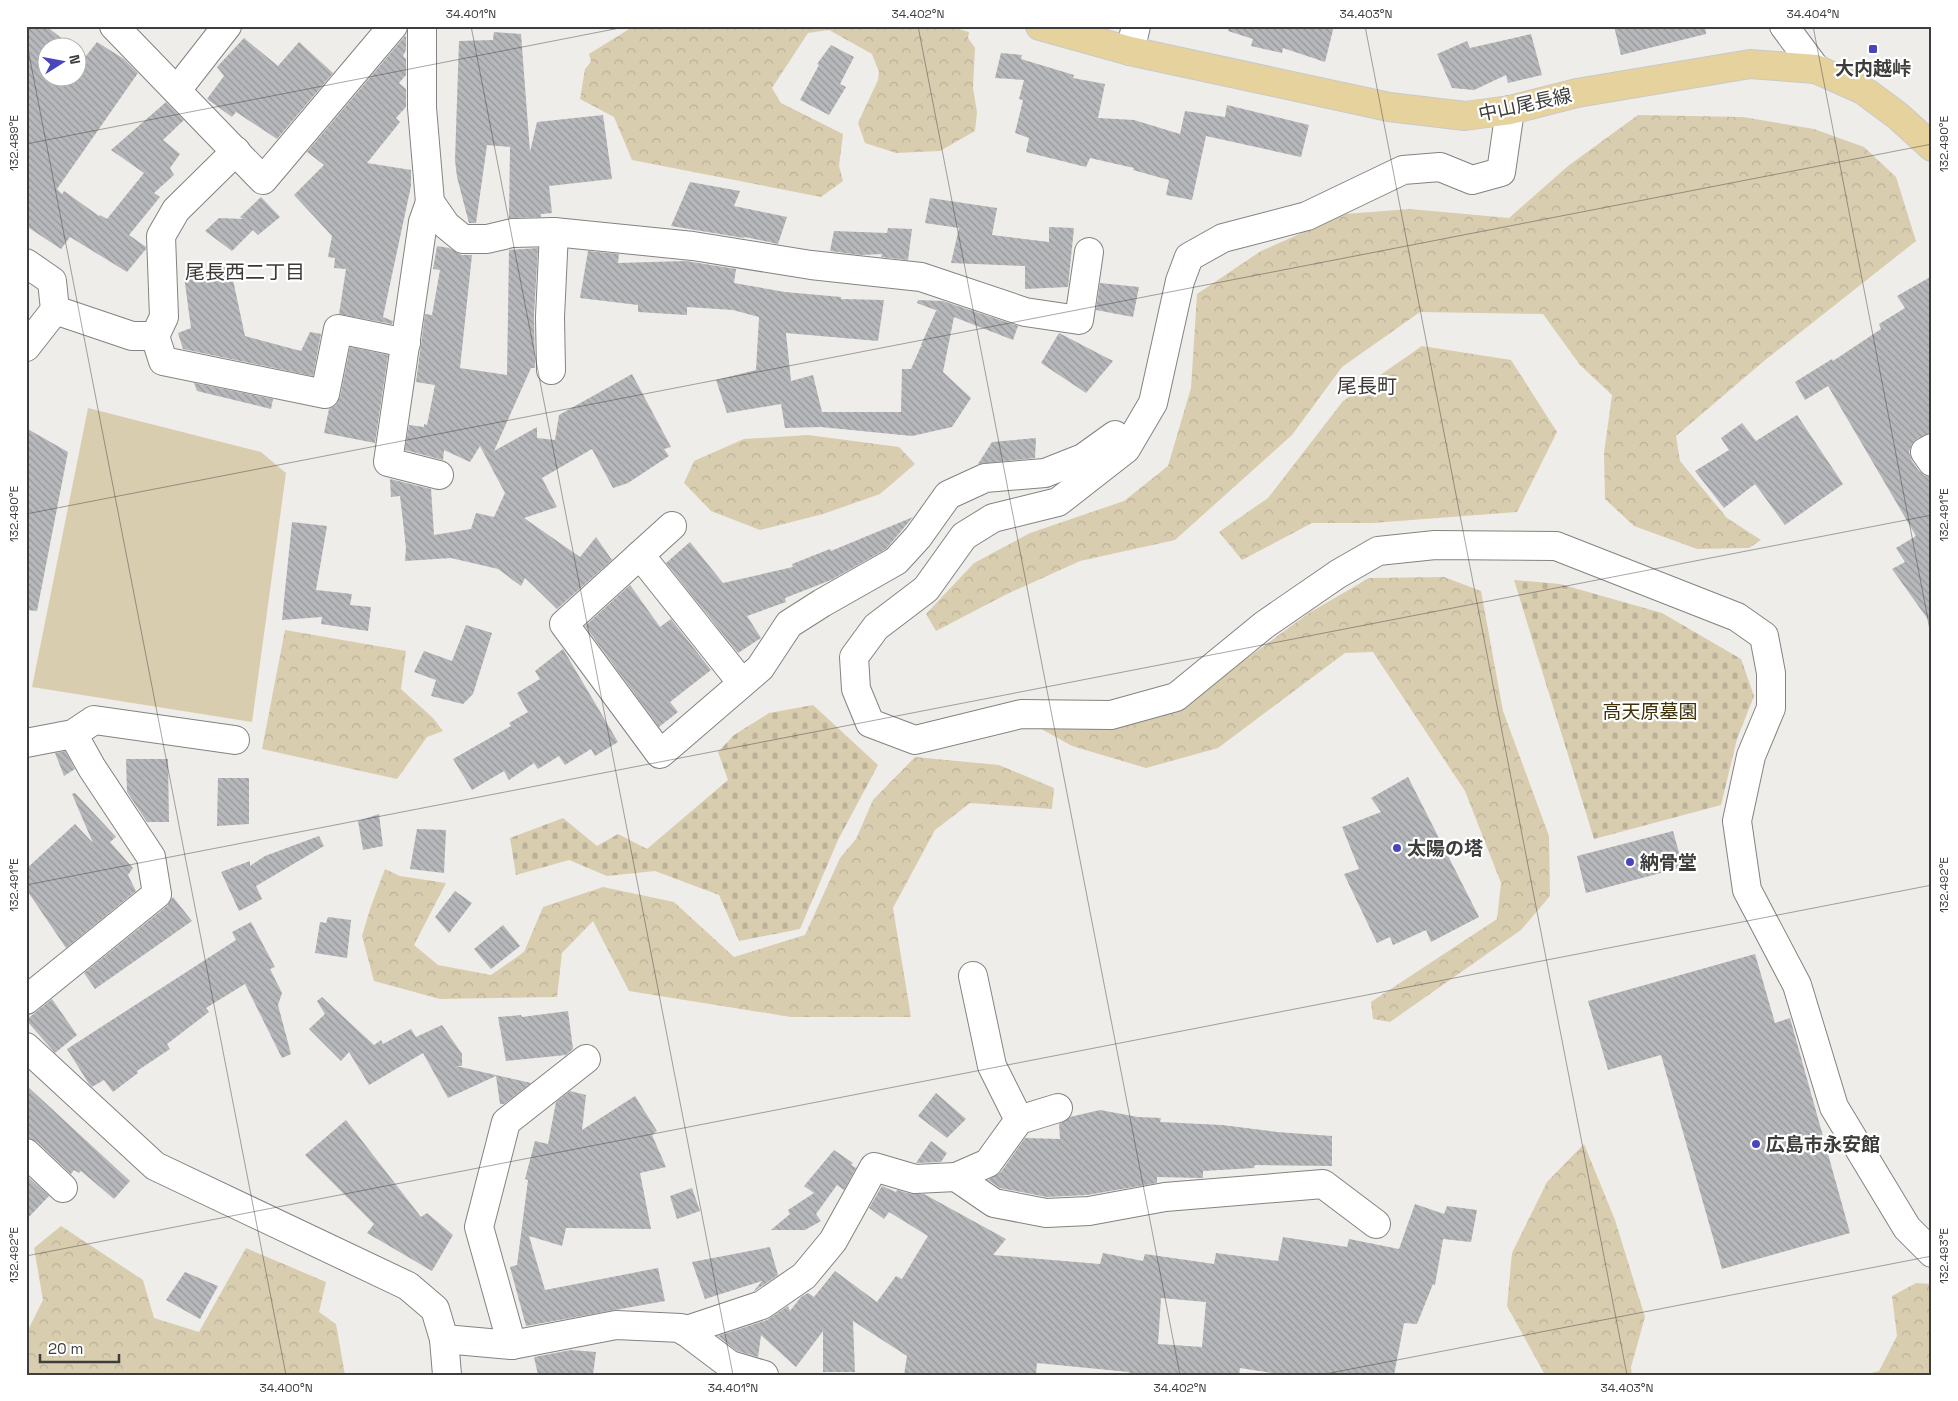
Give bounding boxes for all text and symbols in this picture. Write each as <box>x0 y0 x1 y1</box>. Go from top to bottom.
text: 34.401°N <box>446 6 496 22</box>
text: 34.402°N <box>892 6 944 22</box>
text: 34.403°N <box>1340 6 1392 22</box>
text: 34.404°N <box>1786 6 1840 22</box>
north arrow <box>38 38 88 88</box>
marker: 大内越峠 <box>1867 43 1879 55</box>
text: N <box>65 53 84 66</box>
place label: 大内越峠 <box>1835 56 1911 81</box>
street label: 中山尾長線 <box>1476 82 1574 127</box>
text: 132.489°E <box>6 115 22 171</box>
text: 132.490°E <box>1936 116 1952 172</box>
district label: 尾長西二丁目 <box>185 259 305 285</box>
district label: 尾長町 <box>1337 373 1397 399</box>
text: 132.490°E <box>6 486 22 542</box>
text: 132.491°E <box>1936 488 1952 542</box>
park label: 高天原墓園 <box>1602 699 1698 724</box>
place label: 太陽の塔 <box>1407 836 1483 861</box>
marker: 太陽の塔 <box>1391 842 1403 854</box>
place label: 納骨堂 <box>1640 850 1697 875</box>
marker: 納骨堂 <box>1624 856 1636 868</box>
text: 132.492°E <box>1936 857 1952 913</box>
text: 132.491°E <box>6 858 22 912</box>
place label: 広島市永安館 <box>1766 1132 1880 1157</box>
marker: 広島市永安館 <box>1750 1138 1762 1150</box>
text: 132.492°E <box>6 1227 22 1283</box>
text: 132.493°E <box>1936 1228 1952 1284</box>
scale bar <box>40 1331 119 1363</box>
text: 20 m <box>48 1339 83 1358</box>
text: 34.400°N <box>259 1380 313 1396</box>
text: 34.401°N <box>708 1380 758 1396</box>
text: 34.402°N <box>1154 1380 1206 1396</box>
text: 34.403°N <box>1601 1380 1653 1396</box>

